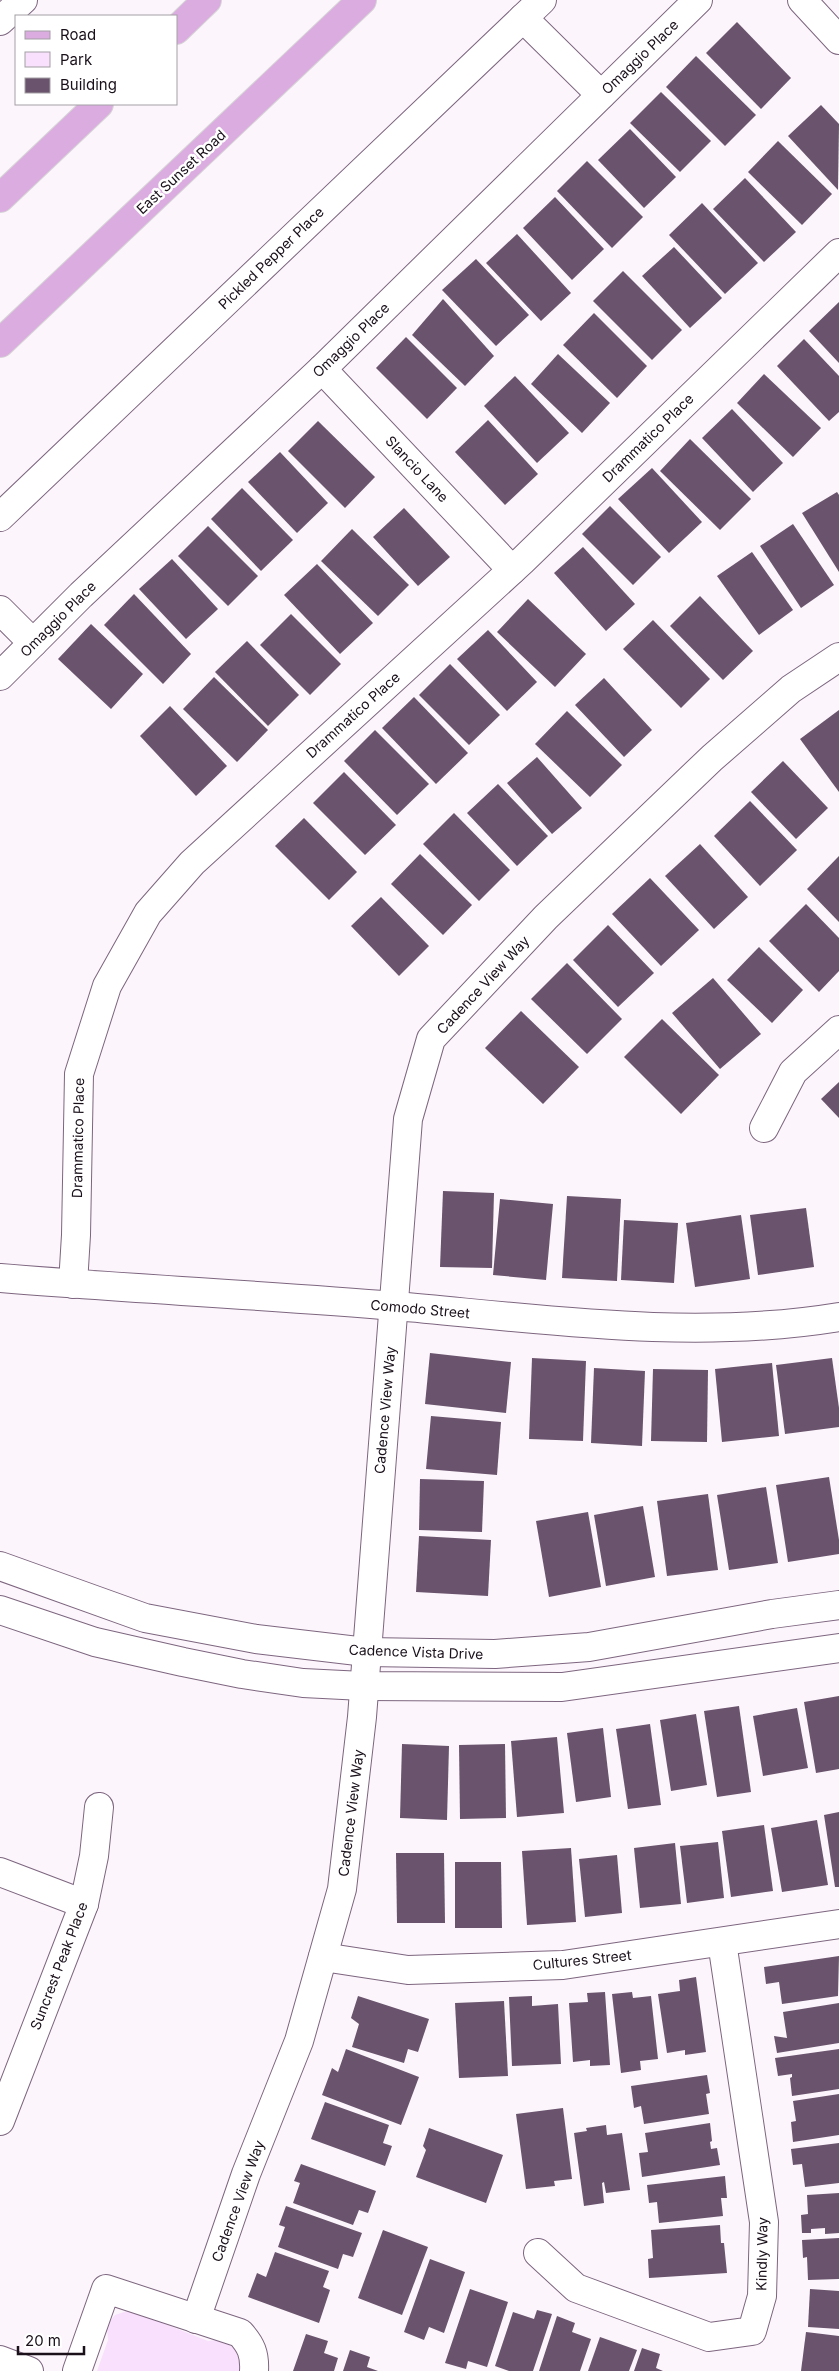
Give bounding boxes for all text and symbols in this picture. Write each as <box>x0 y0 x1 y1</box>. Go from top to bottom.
legend <box>15 15 178 105</box>
street label: Omaggio Place <box>598 16 682 98</box>
text: Road <box>60 25 96 44</box>
text: Park <box>60 50 93 69</box>
text: Building <box>60 75 117 94</box>
street label: East Sunset Road <box>133 126 229 217</box>
street label: Pickled Pepper Place <box>214 203 327 312</box>
street label: Omaggio Place <box>309 299 393 381</box>
street label: Drammatico Place <box>598 390 697 486</box>
street label: Slancio Lane <box>382 432 452 505</box>
street label: Omaggio Place <box>16 577 99 660</box>
street label: Drammatico Place <box>302 668 403 761</box>
street label: Cadence View Way <box>433 932 533 1037</box>
street label: Drammatico Place <box>68 1078 87 1198</box>
street label: Comodo Street <box>370 1296 471 1321</box>
street label: Cadence View Way <box>370 1345 399 1475</box>
street label: Cadence Vista Drive <box>348 1641 484 1662</box>
street label: Cadence View Way <box>334 1748 367 1878</box>
street label: Suncrest Peak Place <box>26 1899 91 2032</box>
street label: Cultures Street <box>532 1946 632 1973</box>
street label: Cadence View Way <box>208 2138 267 2264</box>
street label: Kindly Way <box>752 2217 771 2291</box>
scale bar <box>18 2324 84 2356</box>
text: 20 m <box>25 2331 61 2350</box>

